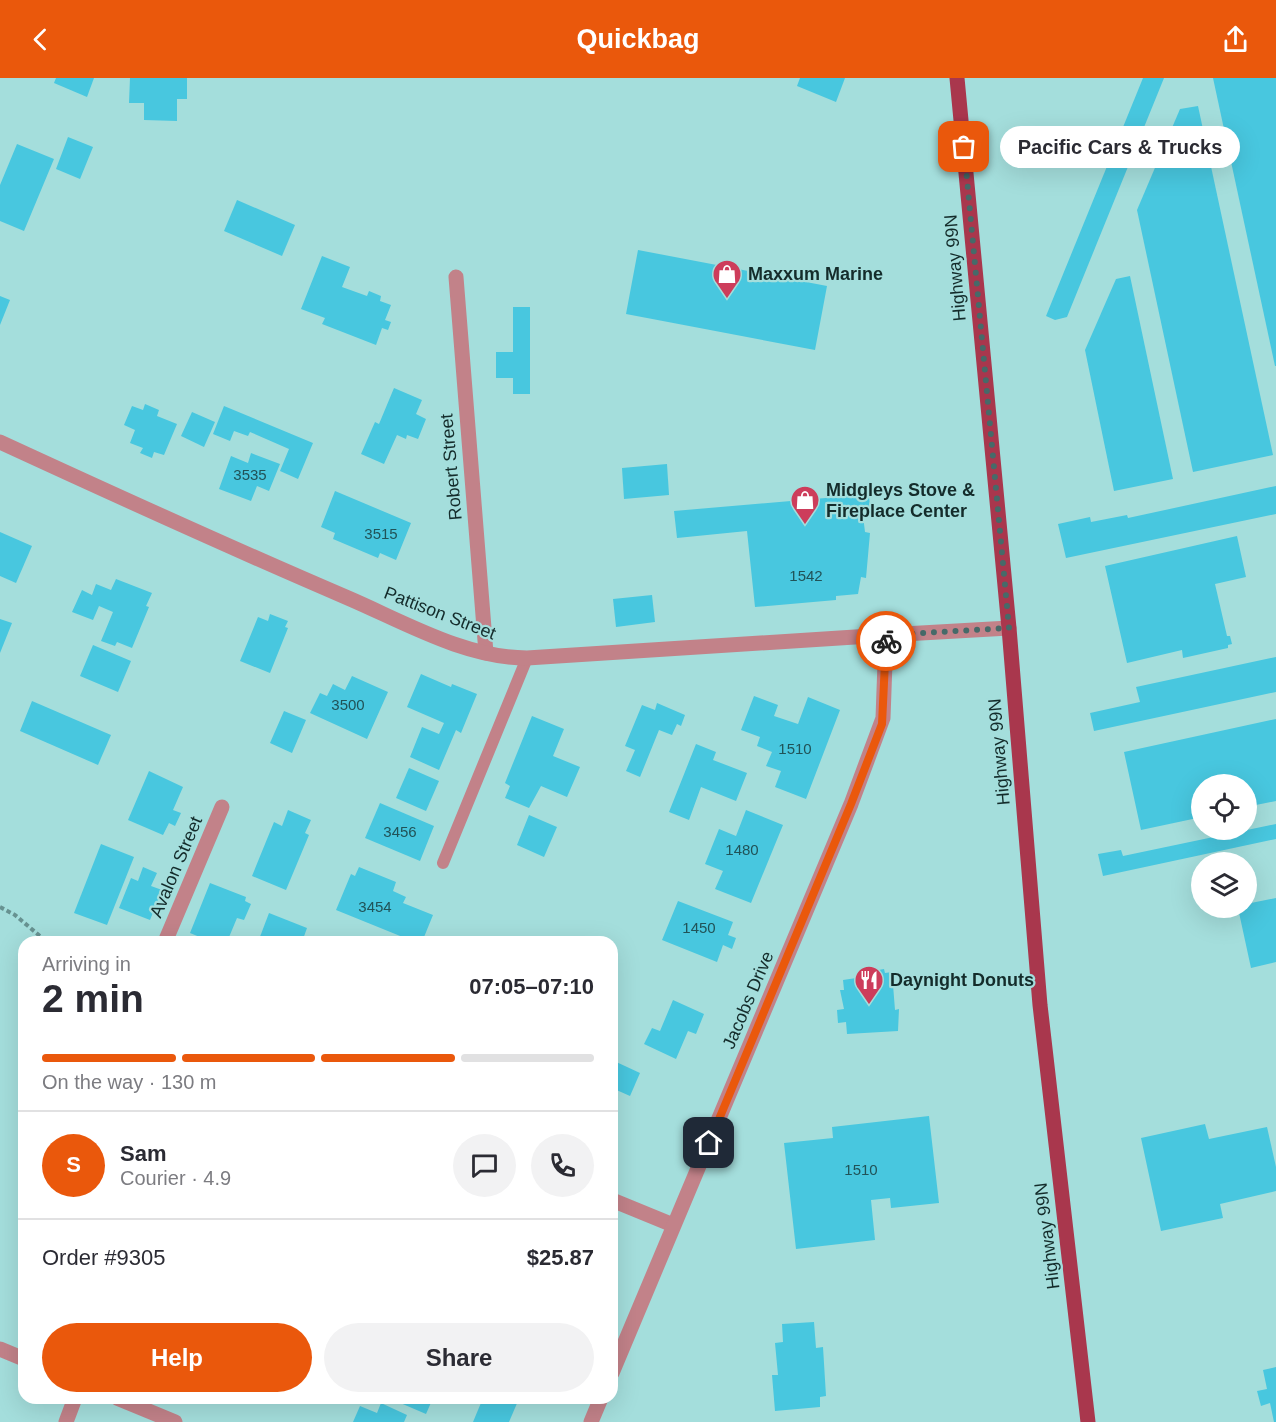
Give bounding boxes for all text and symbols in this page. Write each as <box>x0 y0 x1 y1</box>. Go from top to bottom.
icon: back <box>24 23 57 56</box>
icon: share <box>1219 23 1252 56</box>
text: Quickbag <box>576 24 700 54</box>
pin <box>938 121 989 172</box>
callout: Pacific Cars & Trucks <box>1000 126 1240 168</box>
icon: bag <box>947 130 980 163</box>
text: Pacific Cars & Trucks <box>1018 136 1222 158</box>
street label: Highway 99N <box>940 214 970 322</box>
shop icon: Maxxum Marine <box>711 258 743 300</box>
place label: Maxxum Marine <box>748 264 883 284</box>
street label: Robert Street <box>436 413 466 521</box>
house number: 3535 <box>233 466 267 483</box>
place label: Midgleys Stove & Fireplace Center <box>826 480 975 521</box>
shop icon: Midgleys Stove & Fireplace Center <box>789 484 821 526</box>
house number: 3515 <box>364 525 398 542</box>
house number: 1542 <box>789 567 823 584</box>
street label: Pattison Street <box>381 583 499 643</box>
courier <box>856 611 916 671</box>
icon: bike <box>870 625 903 658</box>
house number: 3500 <box>331 696 365 713</box>
street label: Highway 99N <box>984 698 1014 806</box>
house number: 1510 <box>778 740 812 757</box>
map controls <box>1191 774 1257 918</box>
button: locate <box>1191 774 1257 840</box>
street label: Avalon Street <box>146 814 206 920</box>
house number: 3456 <box>383 823 417 840</box>
house number: 1480 <box>725 841 759 858</box>
button: layers <box>1191 852 1257 918</box>
house number: 3454 <box>358 898 392 915</box>
house number: 1450 <box>682 919 716 936</box>
street label: Jacobs Drive <box>718 948 778 1052</box>
text: Arriving in <box>42 953 131 975</box>
restaurant icon: Daynight Donuts <box>853 964 885 1006</box>
place label: Daynight Donuts <box>890 970 1034 990</box>
text: 07:05–07:10 <box>469 974 594 999</box>
text: 2 min <box>42 977 144 1020</box>
text: On the way · 130 m <box>42 1071 217 1093</box>
pin <box>683 1117 734 1168</box>
icon: home <box>692 1126 725 1159</box>
button: chat <box>453 1134 516 1197</box>
button: phone <box>531 1134 594 1197</box>
text: Sam <box>120 1141 166 1166</box>
text: S <box>66 1152 81 1177</box>
house number: 1510 <box>844 1161 878 1178</box>
text: Courier · 4.9 <box>120 1167 231 1189</box>
street label: Highway 99N <box>1031 1182 1063 1290</box>
text: Order #9305 <box>42 1245 166 1270</box>
text: $25.87 <box>527 1245 594 1270</box>
button: Help <box>42 1323 312 1392</box>
button: Share <box>324 1323 594 1392</box>

